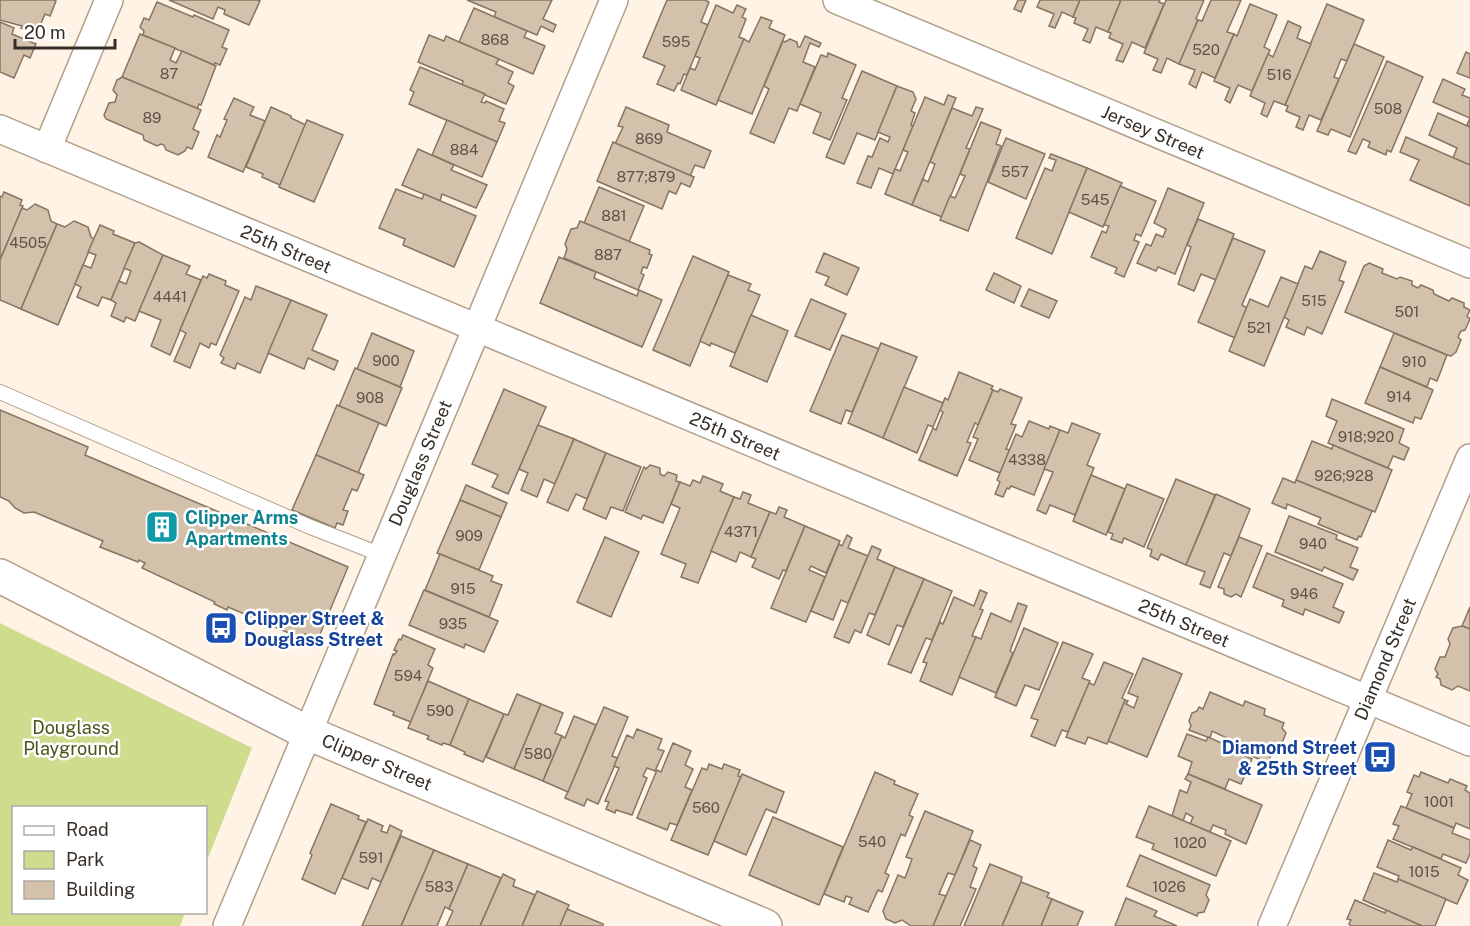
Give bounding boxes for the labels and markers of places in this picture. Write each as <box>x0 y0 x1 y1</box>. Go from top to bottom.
place label: Clipper Arms Apartments <box>185 507 298 549</box>
building icon: Clipper Arms Apartments <box>144 509 180 545</box>
place label: Clipper Street & Douglass Street <box>244 608 385 650</box>
bus stop icon: Clipper Street & Douglass Street <box>203 610 239 646</box>
place label: Diamond Street & 25th Street <box>1222 737 1357 779</box>
bus stop icon: Diamond Street & 25th Street <box>1362 739 1398 775</box>

